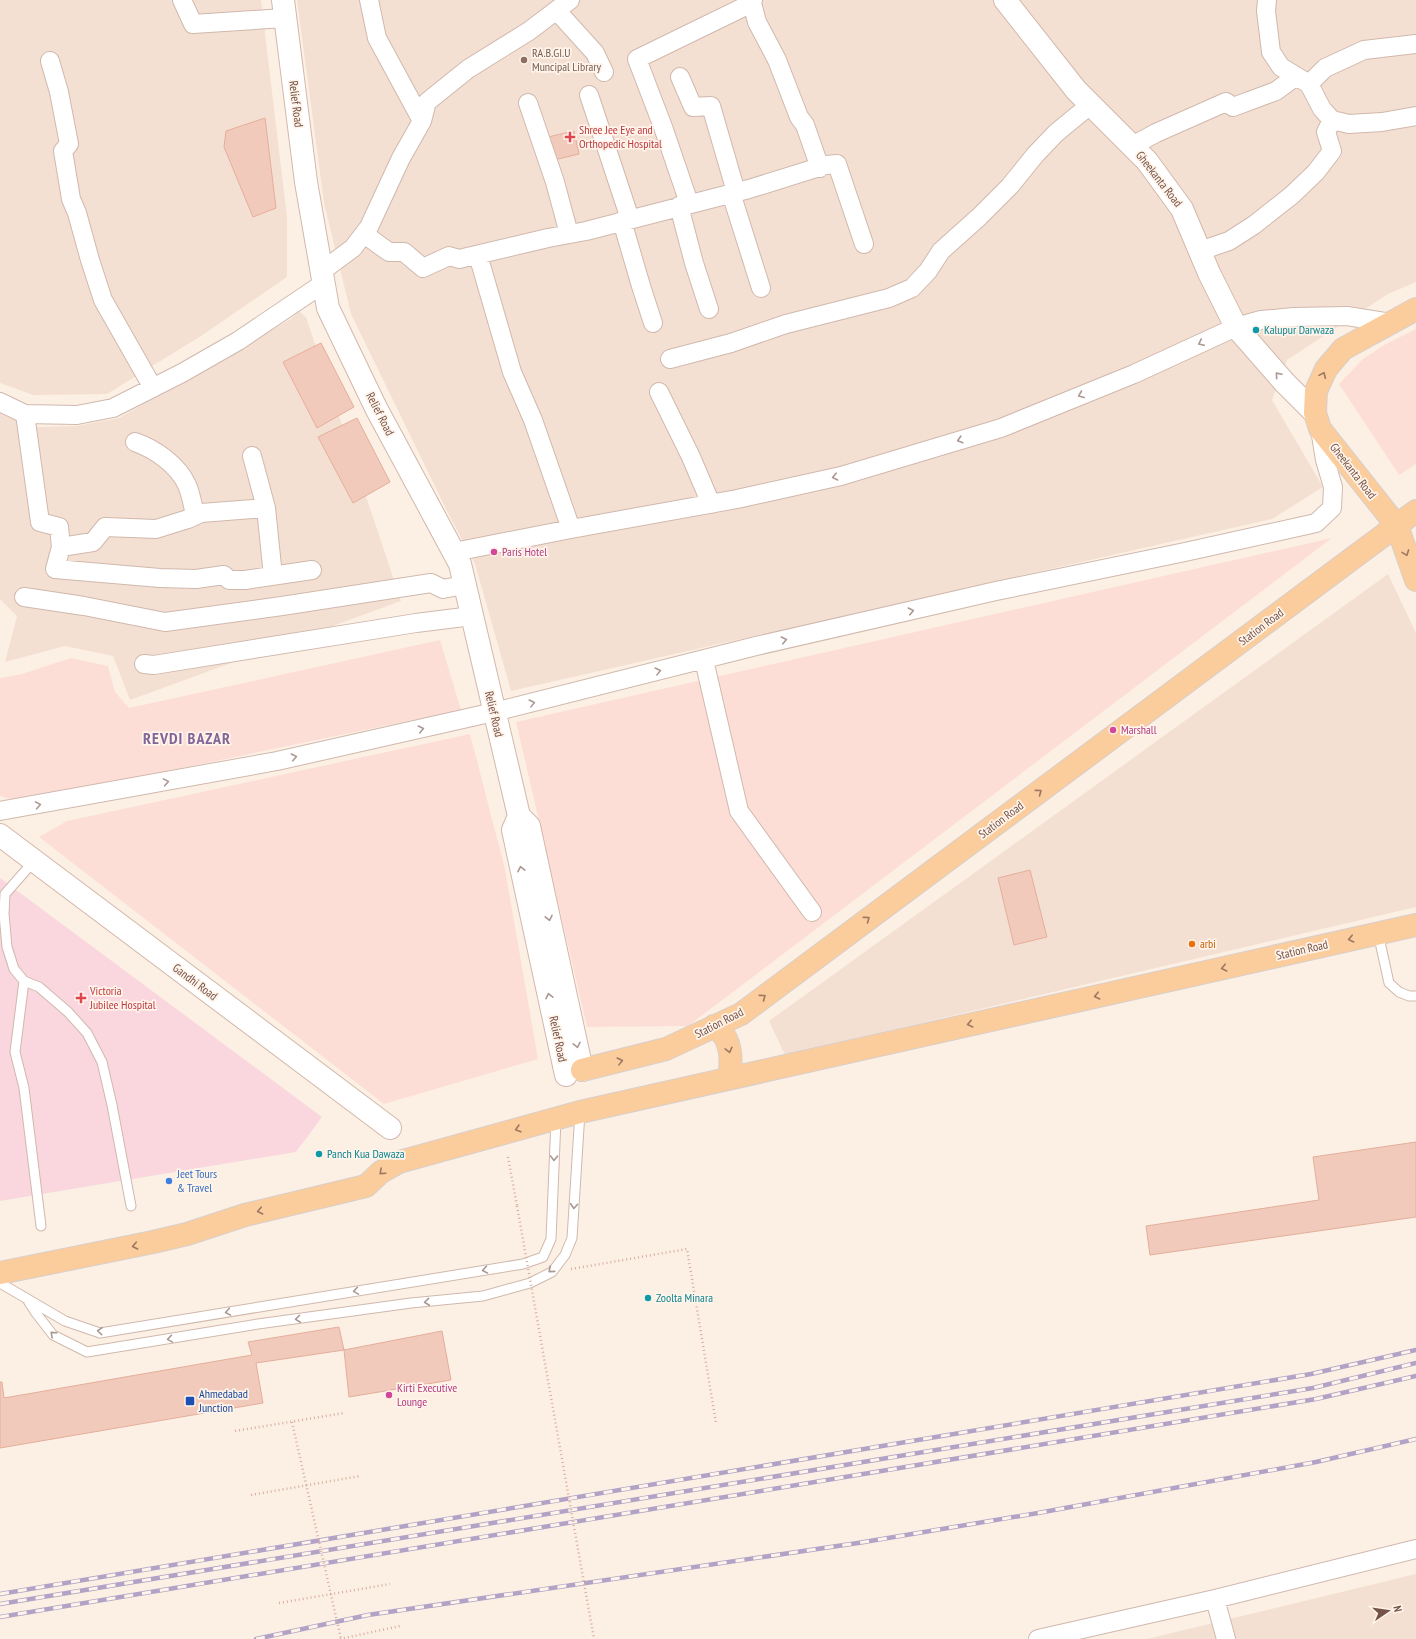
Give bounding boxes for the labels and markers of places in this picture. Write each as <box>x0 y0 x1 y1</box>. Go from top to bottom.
place label: RA.B.GI.U Muncipal Library <box>532 45 602 74</box>
marker: RA.B.GI.U Muncipal Library <box>519 55 529 65</box>
place label: Shree Jee Eye and Orthopedic Hospital <box>579 122 662 151</box>
marker: Shree Jee Eye and Orthopedic Hospital <box>564 131 576 143</box>
place label: Kalupur Darwaza <box>1264 322 1334 337</box>
marker: Kalupur Darwaza <box>1251 325 1261 335</box>
place label: Paris Hotel <box>502 544 547 559</box>
marker: Paris Hotel <box>489 547 499 557</box>
place label: Marshall <box>1121 722 1157 737</box>
marker: Marshall <box>1108 725 1118 735</box>
place label: arbi <box>1200 936 1216 951</box>
marker: arbi <box>1187 939 1197 949</box>
place label: Victoria Jubilee Hospital <box>89 983 156 1012</box>
marker: Victoria Jubilee Hospital <box>75 992 87 1004</box>
place label: Panch Kua Dawaza <box>327 1146 405 1161</box>
marker: Panch Kua Dawaza <box>314 1149 324 1159</box>
place label: Jeet Tours & Travel <box>176 1166 217 1195</box>
marker: Jeet Tours & Travel <box>164 1176 174 1186</box>
place label: Zoolta Minara <box>656 1290 713 1305</box>
marker: Zoolta Minara <box>643 1293 653 1303</box>
place label: Kirti Executive Lounge <box>397 1380 457 1409</box>
place label: Ahmedabad Junction <box>198 1386 248 1415</box>
marker: Kirti Executive Lounge <box>384 1390 394 1400</box>
marker: Ahmedabad Junction <box>184 1395 196 1407</box>

